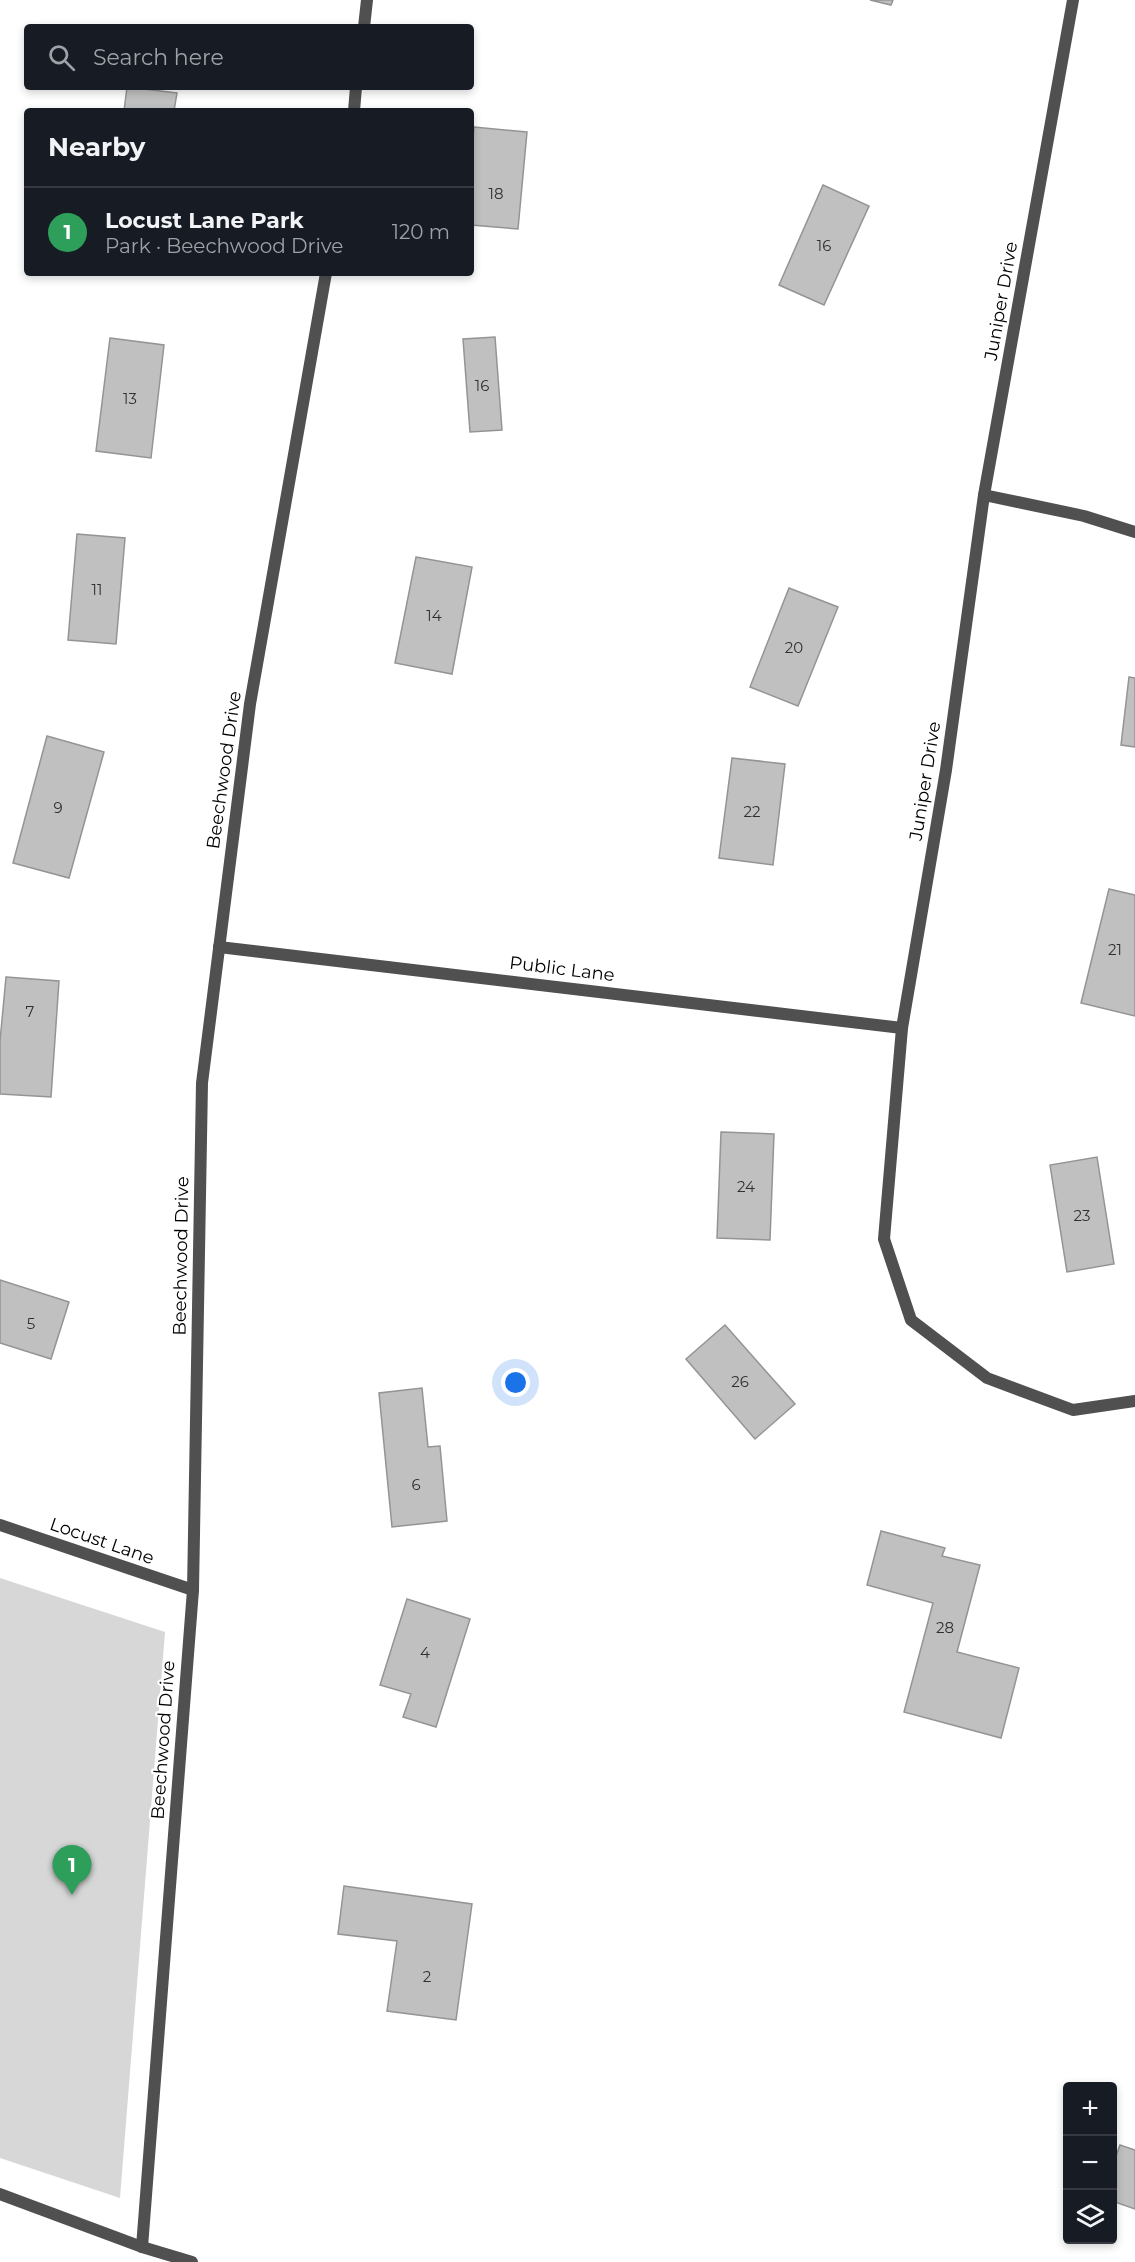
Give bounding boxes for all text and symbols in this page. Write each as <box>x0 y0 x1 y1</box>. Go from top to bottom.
search box <box>24 24 474 90</box>
icon: search <box>45 41 78 74</box>
text: Search here <box>93 44 224 71</box>
text: Nearby <box>48 131 145 163</box>
house number: 18 <box>489 184 504 203</box>
text: Locust Lane Park <box>105 207 304 234</box>
text: 1 <box>64 220 71 244</box>
text: 120 m <box>392 220 450 244</box>
text: Park · Beechwood Drive <box>105 234 343 258</box>
house number: 16 <box>817 236 831 255</box>
street label: Juniper Drive <box>980 240 1022 363</box>
house number: 16 <box>475 376 489 395</box>
house number: 13 <box>123 389 137 408</box>
house number: 11 <box>92 580 102 599</box>
house number: 14 <box>426 606 442 625</box>
house number: 20 <box>785 638 803 657</box>
street label: Beechwood Drive <box>202 689 246 851</box>
street label: Juniper Drive <box>905 720 945 843</box>
house number: 9 <box>53 798 63 817</box>
house number: 22 <box>743 802 761 821</box>
house number: 21 <box>1108 940 1122 959</box>
street label: Public Lane <box>508 952 616 986</box>
house number: 7 <box>26 1002 35 1021</box>
street label: Beechwood Drive <box>169 1176 193 1336</box>
house number: 24 <box>737 1177 755 1196</box>
house number: 23 <box>1074 1206 1090 1225</box>
house number: 5 <box>27 1314 35 1333</box>
your location <box>501 1368 530 1397</box>
house number: 26 <box>731 1372 749 1391</box>
house number: 6 <box>411 1475 421 1494</box>
street label: Locust Lane <box>47 1513 157 1569</box>
house number: 28 <box>936 1618 954 1637</box>
house number: 4 <box>420 1643 430 1662</box>
street label: Beechwood Drive <box>146 1660 180 1820</box>
pin: 1 <box>52 1846 92 1895</box>
house number: 2 <box>423 1967 431 1986</box>
map controls <box>1063 2082 1117 2244</box>
button: + <box>1063 2082 1117 2136</box>
button: − <box>1063 2136 1117 2190</box>
button: layers <box>1063 2190 1117 2244</box>

